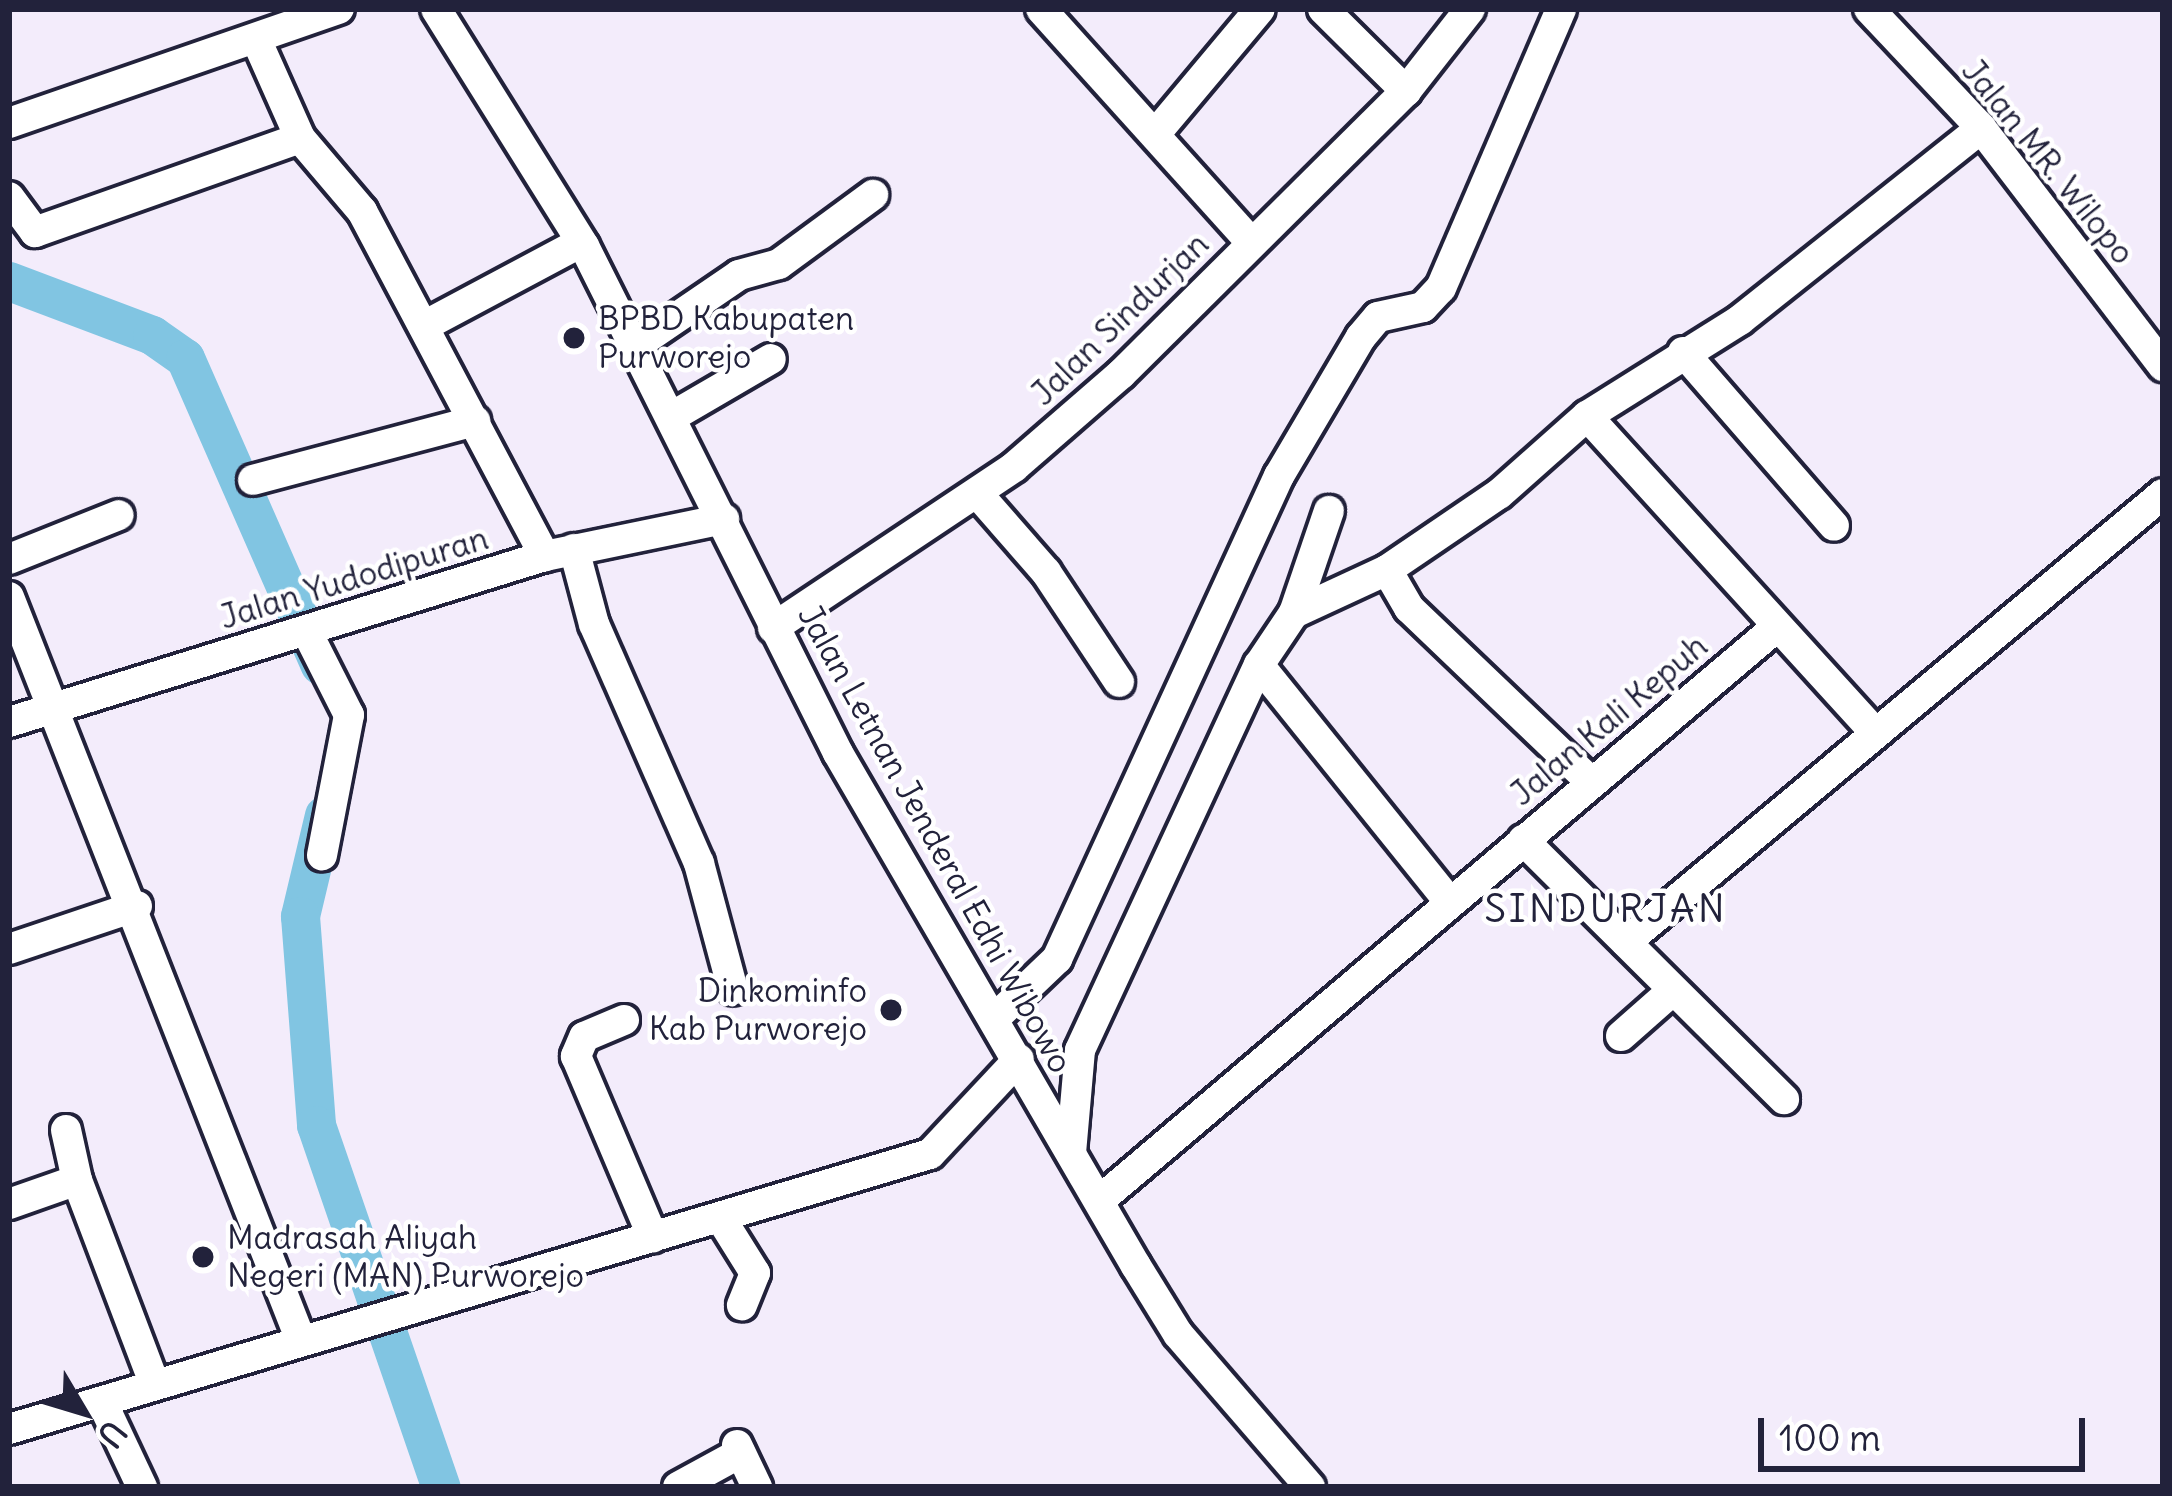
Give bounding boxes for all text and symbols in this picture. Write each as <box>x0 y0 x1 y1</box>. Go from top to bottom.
street label: Jalan MR. Wilopo <box>1953 52 2143 272</box>
street label: Jalan Sindurjan <box>1023 225 1217 413</box>
place label: BPBD Kabupaten Purworejo <box>598 299 854 377</box>
marker: BPBD Kabupaten Purworejo <box>561 325 587 351</box>
street label: Jalan Yudodipuran <box>215 518 493 638</box>
street label: Jalan Letnan Jenderal Edhi Wibowo <box>790 598 1080 1080</box>
street label: Jalan Kali Kepuh <box>1502 626 1716 814</box>
district label: SINDURJAN <box>1484 886 1728 932</box>
place label: Dinkominfo Kab Purworejo <box>649 971 867 1049</box>
marker: Dinkominfo Kab Purworejo <box>878 997 904 1023</box>
place label: Madrasah Aliyah Negeri (MAN) Purworejo <box>227 1218 584 1296</box>
marker: Madrasah Aliyah Negeri (MAN) Purworejo <box>190 1244 216 1270</box>
north arrow <box>24 1352 144 1472</box>
scale bar <box>1764 1394 2091 1468</box>
text: U <box>89 1412 136 1456</box>
text: 100 m <box>1779 1416 1881 1461</box>

